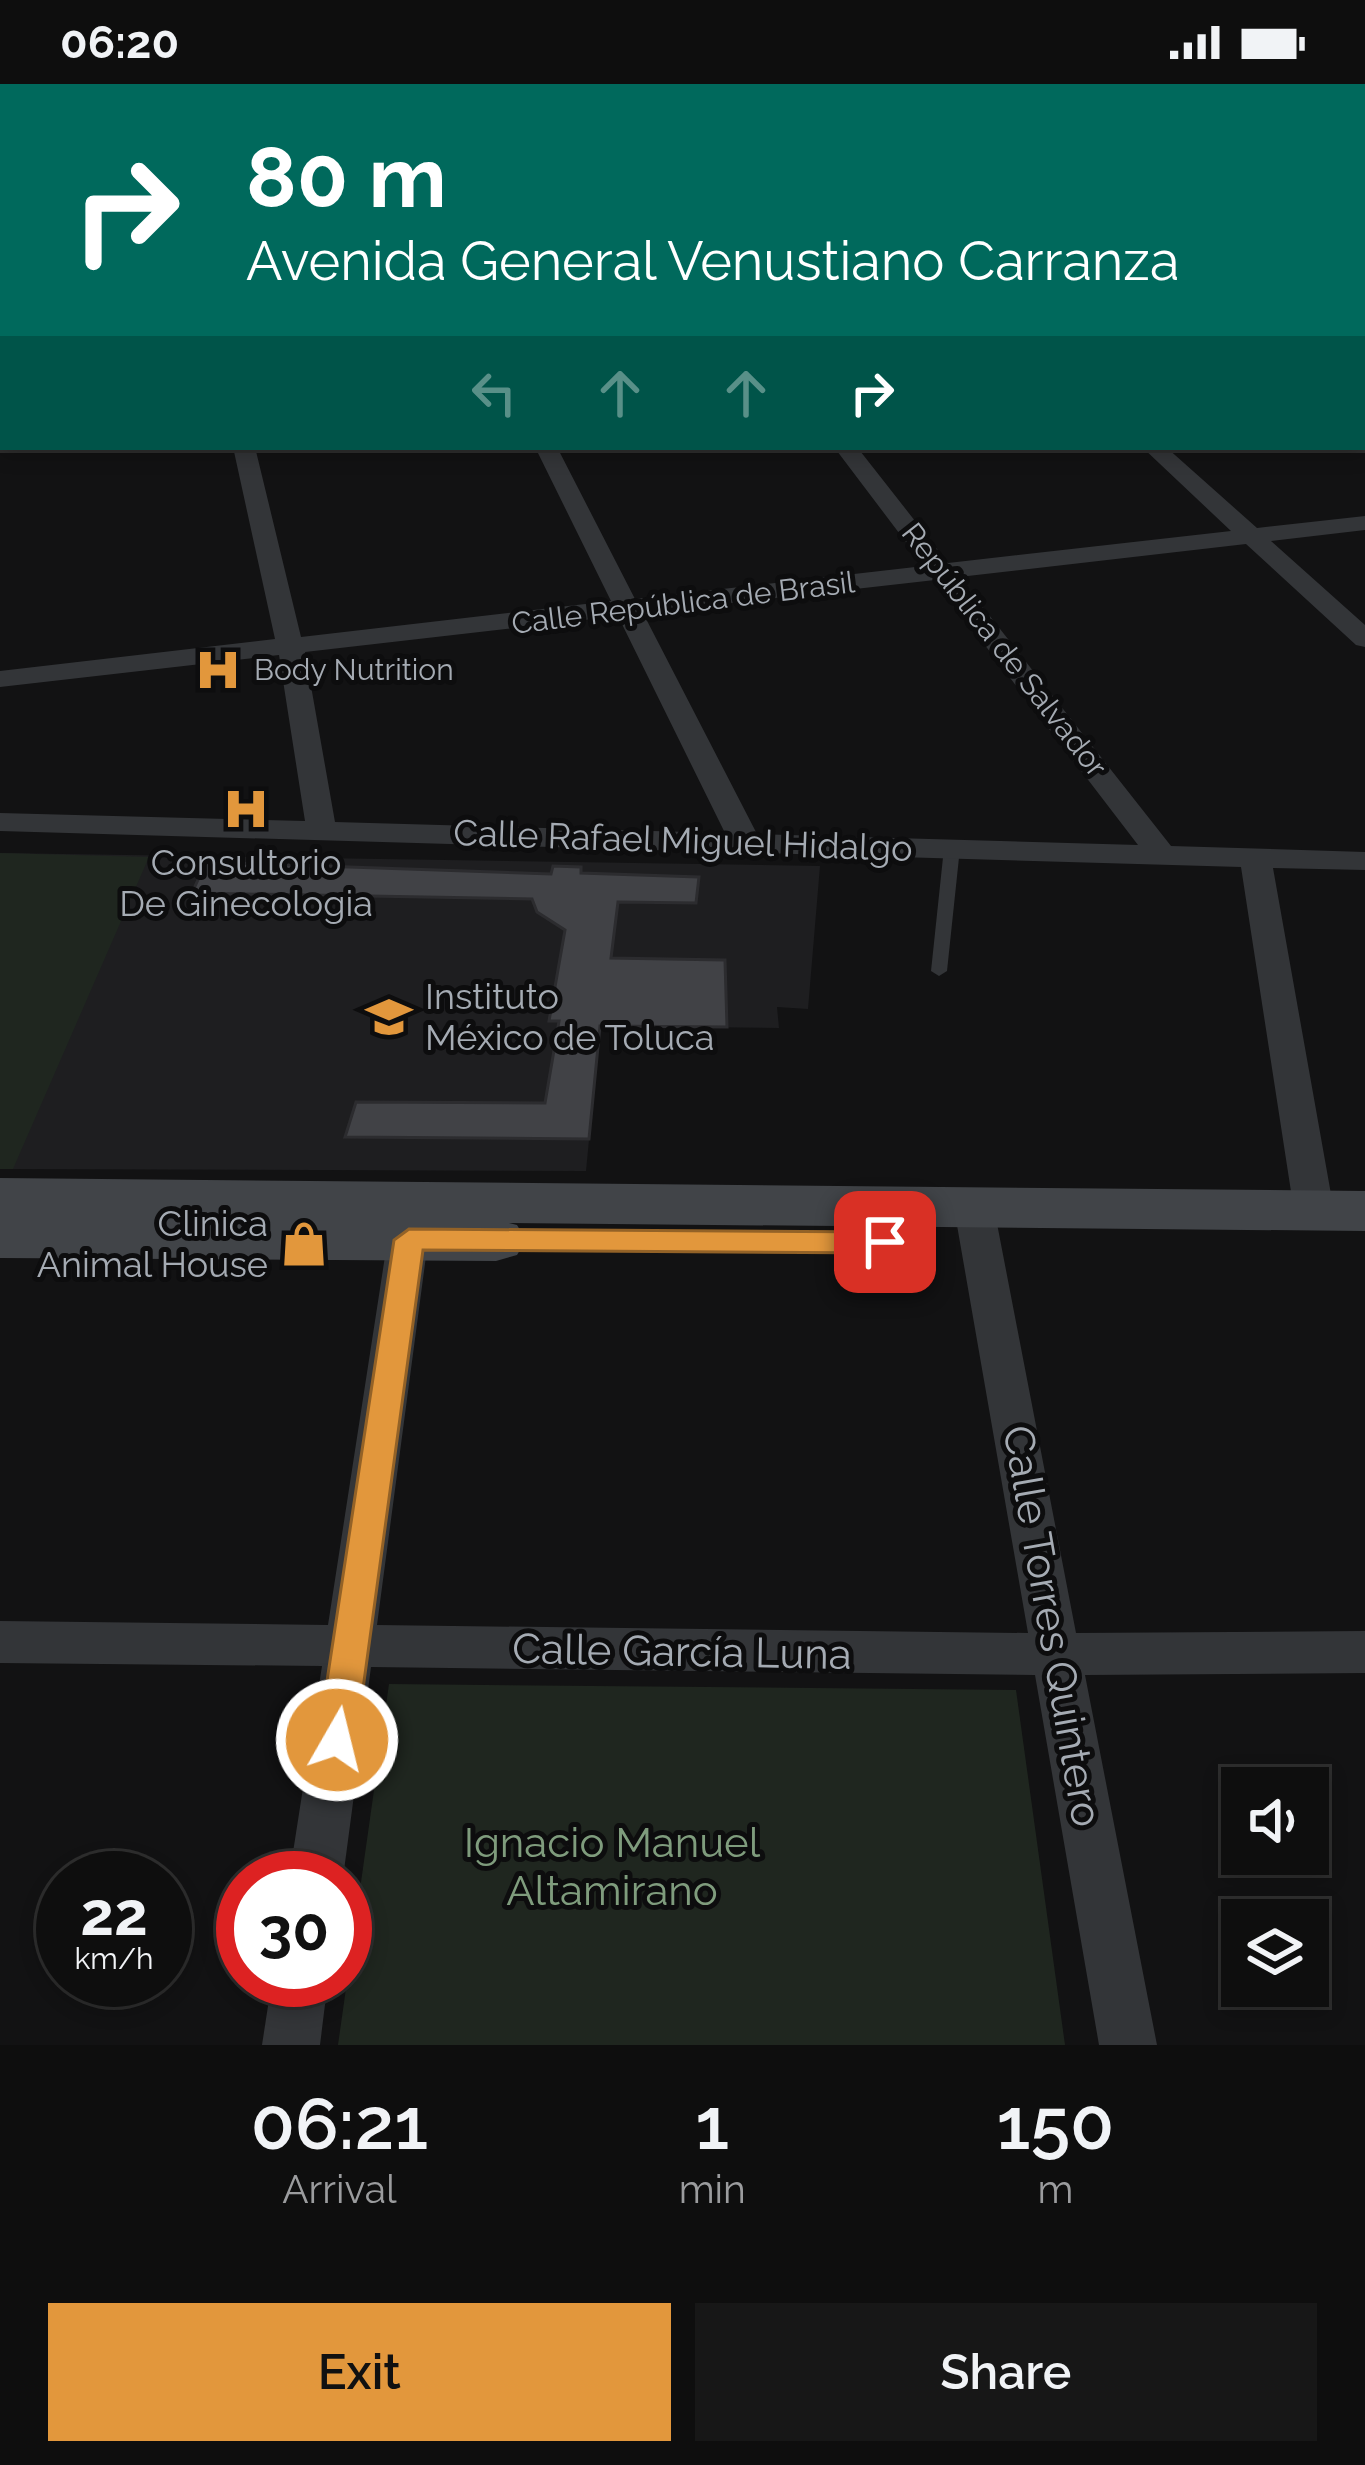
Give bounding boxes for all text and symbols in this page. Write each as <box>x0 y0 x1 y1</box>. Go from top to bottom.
text: 06:20 <box>60 16 179 69</box>
text: 80 m <box>246 128 447 227</box>
icon: right <box>48 132 204 288</box>
text: Avenida General Venustiano Carranza <box>246 229 1179 293</box>
icon: left <box>461 360 527 426</box>
icon: ahead <box>587 360 653 426</box>
icon: ahead <box>713 360 779 426</box>
icon: right <box>839 360 905 426</box>
street label: República de Salvador <box>895 516 1114 784</box>
street label: Calle República de Brasil <box>510 564 857 641</box>
hospital icon: Body Nutrition <box>193 645 243 695</box>
place label: Body Nutrition <box>254 652 454 687</box>
hospital icon: Consultorio De Ginecologia <box>221 784 271 834</box>
street label: Calle Rafael Miguel Hidalgo <box>453 811 913 869</box>
place label: Consultorio De Ginecologia <box>119 841 373 924</box>
place label: Instituto México de Toluca <box>425 975 714 1058</box>
school or university icon: Instituto México de Toluca <box>364 992 414 1042</box>
pin <box>834 1191 936 1293</box>
place label: Clinica Animal House <box>37 1202 268 1285</box>
icon: arrive <box>852 1209 918 1275</box>
shop icon: Clinica Animal House <box>279 1219 329 1269</box>
street label: Calle Torres Quintero <box>993 1422 1112 1830</box>
street label: Calle García Luna <box>512 1624 852 1679</box>
position arrow <box>274 1677 400 1803</box>
map controls <box>1221 1767 1329 2007</box>
button: sound <box>1221 1767 1329 1875</box>
park label: Ignacio Manuel Altamirano <box>464 1818 761 1915</box>
speed limit sign: 30 <box>216 1851 372 2007</box>
text: 22 <box>80 1879 148 1949</box>
button: layers <box>1221 1899 1329 2007</box>
text: km/h <box>74 1941 154 1976</box>
text: 06:21 <box>251 2081 428 2166</box>
text: 1 <box>695 2081 729 2166</box>
text: 150 <box>997 2081 1114 2166</box>
text: Arrival <box>282 2166 397 2212</box>
text: min <box>679 2166 746 2212</box>
text: m <box>1038 2166 1073 2212</box>
button: Exit <box>48 2303 671 2441</box>
button: Share <box>695 2303 1317 2441</box>

